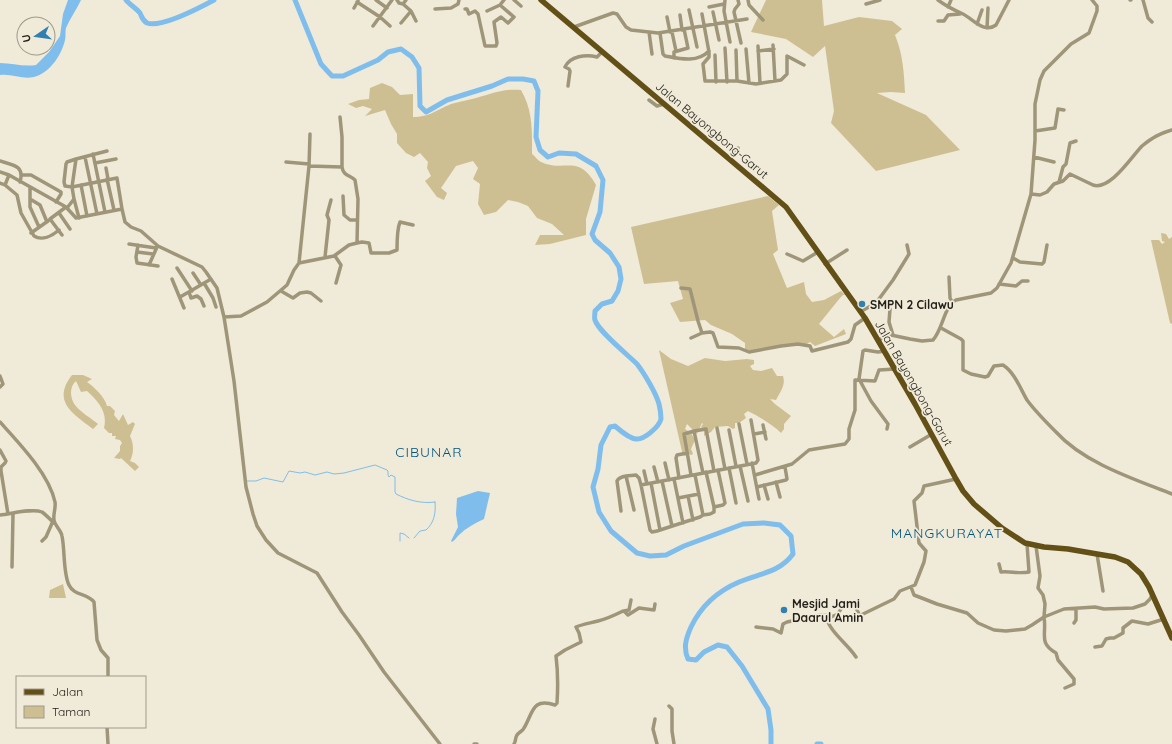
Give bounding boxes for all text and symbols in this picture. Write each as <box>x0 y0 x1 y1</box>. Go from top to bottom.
north arrow <box>16 16 56 56</box>
text: U <box>19 33 34 44</box>
street label: Jalan Bayongbong-Garut <box>652 78 772 182</box>
place label: SMPN 2 Cilawu <box>870 297 954 312</box>
marker: SMPN 2 Cilawu <box>857 299 867 309</box>
street label: Jalan Bayongbong-Garut <box>872 317 956 449</box>
district label: CIBUNAR <box>395 443 463 461</box>
district label: MANGKURAYAT <box>891 524 1003 542</box>
place label: Mesjid Jami Daarul Amin <box>792 596 863 625</box>
marker: Mesjid Jami Daarul Amin <box>779 605 789 615</box>
legend <box>16 676 146 728</box>
text: Jalan <box>52 684 83 699</box>
text: Taman <box>52 704 90 719</box>

